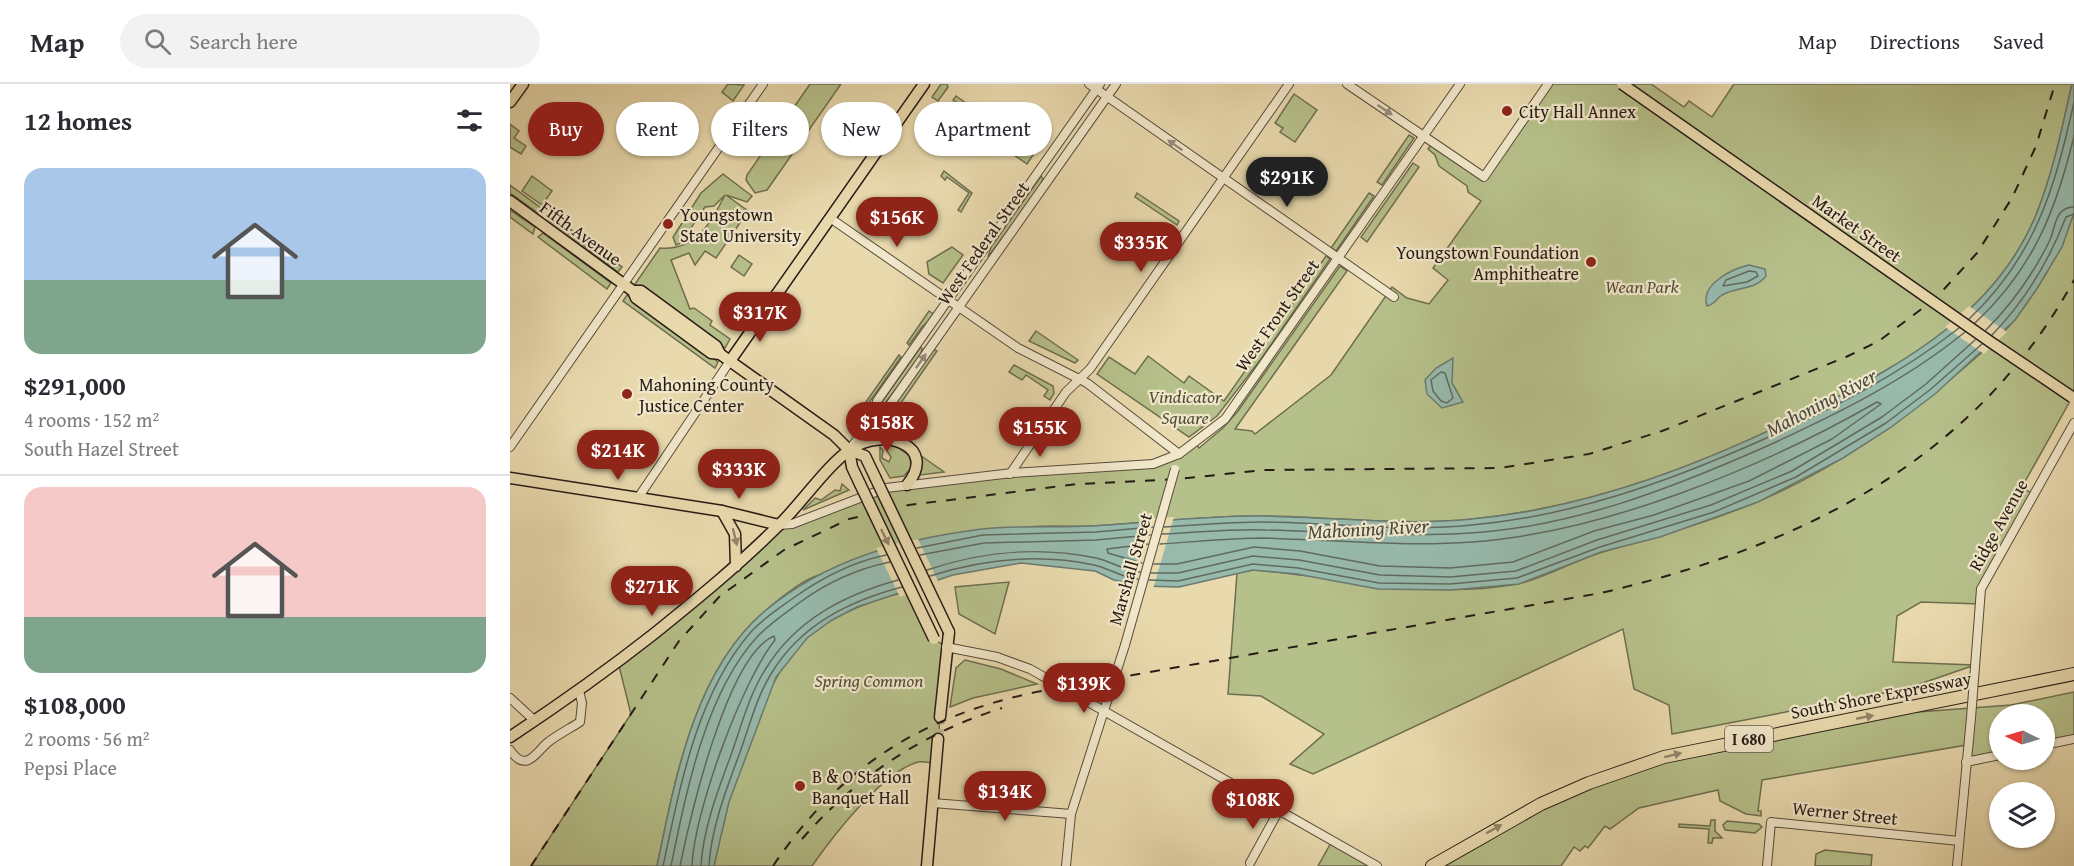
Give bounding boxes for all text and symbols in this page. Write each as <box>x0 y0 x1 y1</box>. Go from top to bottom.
search box <box>120 14 540 68</box>
text: Map <box>30 21 84 62</box>
icon: search <box>141 25 174 58</box>
text: Search here <box>189 25 298 57</box>
text: Map <box>1798 26 1837 57</box>
text: Directions <box>1870 26 1960 57</box>
text: Saved <box>1993 26 2044 57</box>
place label: City Hall Annex <box>1519 98 1637 125</box>
text: 12 homes <box>24 101 132 140</box>
chip: Buy <box>528 102 604 156</box>
chip: Rent <box>616 102 699 156</box>
chip: Filters <box>711 102 809 156</box>
chip: New <box>821 102 902 156</box>
chip: Apartment <box>914 102 1052 156</box>
icon: filters <box>453 104 486 137</box>
one-way arrow <box>1377 104 1393 116</box>
marker: City Hall Annex <box>1500 104 1514 118</box>
one-way arrow <box>1167 139 1183 151</box>
pin: $291K <box>1245 157 1329 208</box>
text: $291K <box>1260 162 1314 191</box>
street label: West Federal Street <box>930 175 1036 310</box>
street label: Market Street <box>1807 187 1908 269</box>
street label: Fifth Avenue <box>534 194 628 272</box>
pin: $156K <box>855 197 939 248</box>
place label: Youngstown State University <box>680 201 801 249</box>
text: $156K <box>870 202 924 231</box>
icon: home <box>201 207 309 315</box>
marker: Youngstown State University <box>661 217 675 231</box>
pin: $335K <box>1099 222 1183 273</box>
text: $335K <box>1114 227 1168 256</box>
place label: Youngstown Foundation Amphitheatre <box>1396 239 1579 287</box>
street label: West Front Street <box>1228 253 1326 377</box>
marker: Youngstown Foundation Amphitheatre <box>1584 255 1598 269</box>
park label: Wean Park <box>1605 273 1680 300</box>
pin: $317K <box>718 292 802 343</box>
text: $317K <box>733 297 787 326</box>
one-way arrow <box>915 353 927 369</box>
water label: Mahoning River <box>1760 360 1882 443</box>
text: $291,000 <box>24 366 126 405</box>
place label: Mahoning County Justice Center <box>637 371 774 419</box>
park label: Vindicator Square <box>1148 383 1223 431</box>
marker: Mahoning County Justice Center <box>620 387 634 401</box>
pin: $158K <box>845 402 929 453</box>
text: 4 rooms · 152 m² <box>24 405 159 434</box>
text: $158K <box>860 407 914 436</box>
pin: $155K <box>998 407 1082 458</box>
text: $155K <box>1013 412 1067 441</box>
pin: $214K <box>576 430 660 481</box>
text: South Hazel Street <box>24 434 179 463</box>
text: $214K <box>591 435 645 464</box>
pin: $333K <box>697 449 781 500</box>
text: $333K <box>712 454 766 483</box>
street label: Ridge Avenue <box>1962 474 2034 576</box>
street label: Marshall Street <box>1101 509 1159 629</box>
water label: Mahoning River <box>1306 510 1430 546</box>
icon: home <box>201 526 309 634</box>
one-way arrow <box>730 528 740 546</box>
one-way arrow <box>881 528 890 545</box>
pin: $271K <box>610 566 694 617</box>
text: $271K <box>625 571 679 600</box>
pin: $139K <box>1042 663 1126 714</box>
street label: South Shore Expressway <box>1788 664 1974 726</box>
park label: Spring Common <box>815 667 923 694</box>
text: $139K <box>1057 668 1111 697</box>
text: $108,000 <box>24 685 126 724</box>
north arrow <box>1989 704 2055 770</box>
map controls <box>1989 704 2055 848</box>
one-way arrow <box>1855 712 1874 721</box>
text: 2 rooms · 56 m² <box>24 724 150 753</box>
road number: I 680 <box>1725 726 1773 752</box>
one-way arrow <box>1664 750 1683 759</box>
text: Pepsi Place <box>24 753 117 782</box>
place label: B & O Station Banquet Hall <box>812 763 912 811</box>
pin: $134K <box>963 771 1047 822</box>
text: $134K <box>978 776 1032 805</box>
marker: B & O Station Banquet Hall <box>793 779 807 793</box>
pin: $108K <box>1211 779 1295 830</box>
button: layers <box>1989 782 2055 848</box>
text: $108K <box>1226 784 1280 813</box>
street label: Werner Street <box>1791 794 1900 832</box>
one-way arrow <box>1485 824 1502 834</box>

